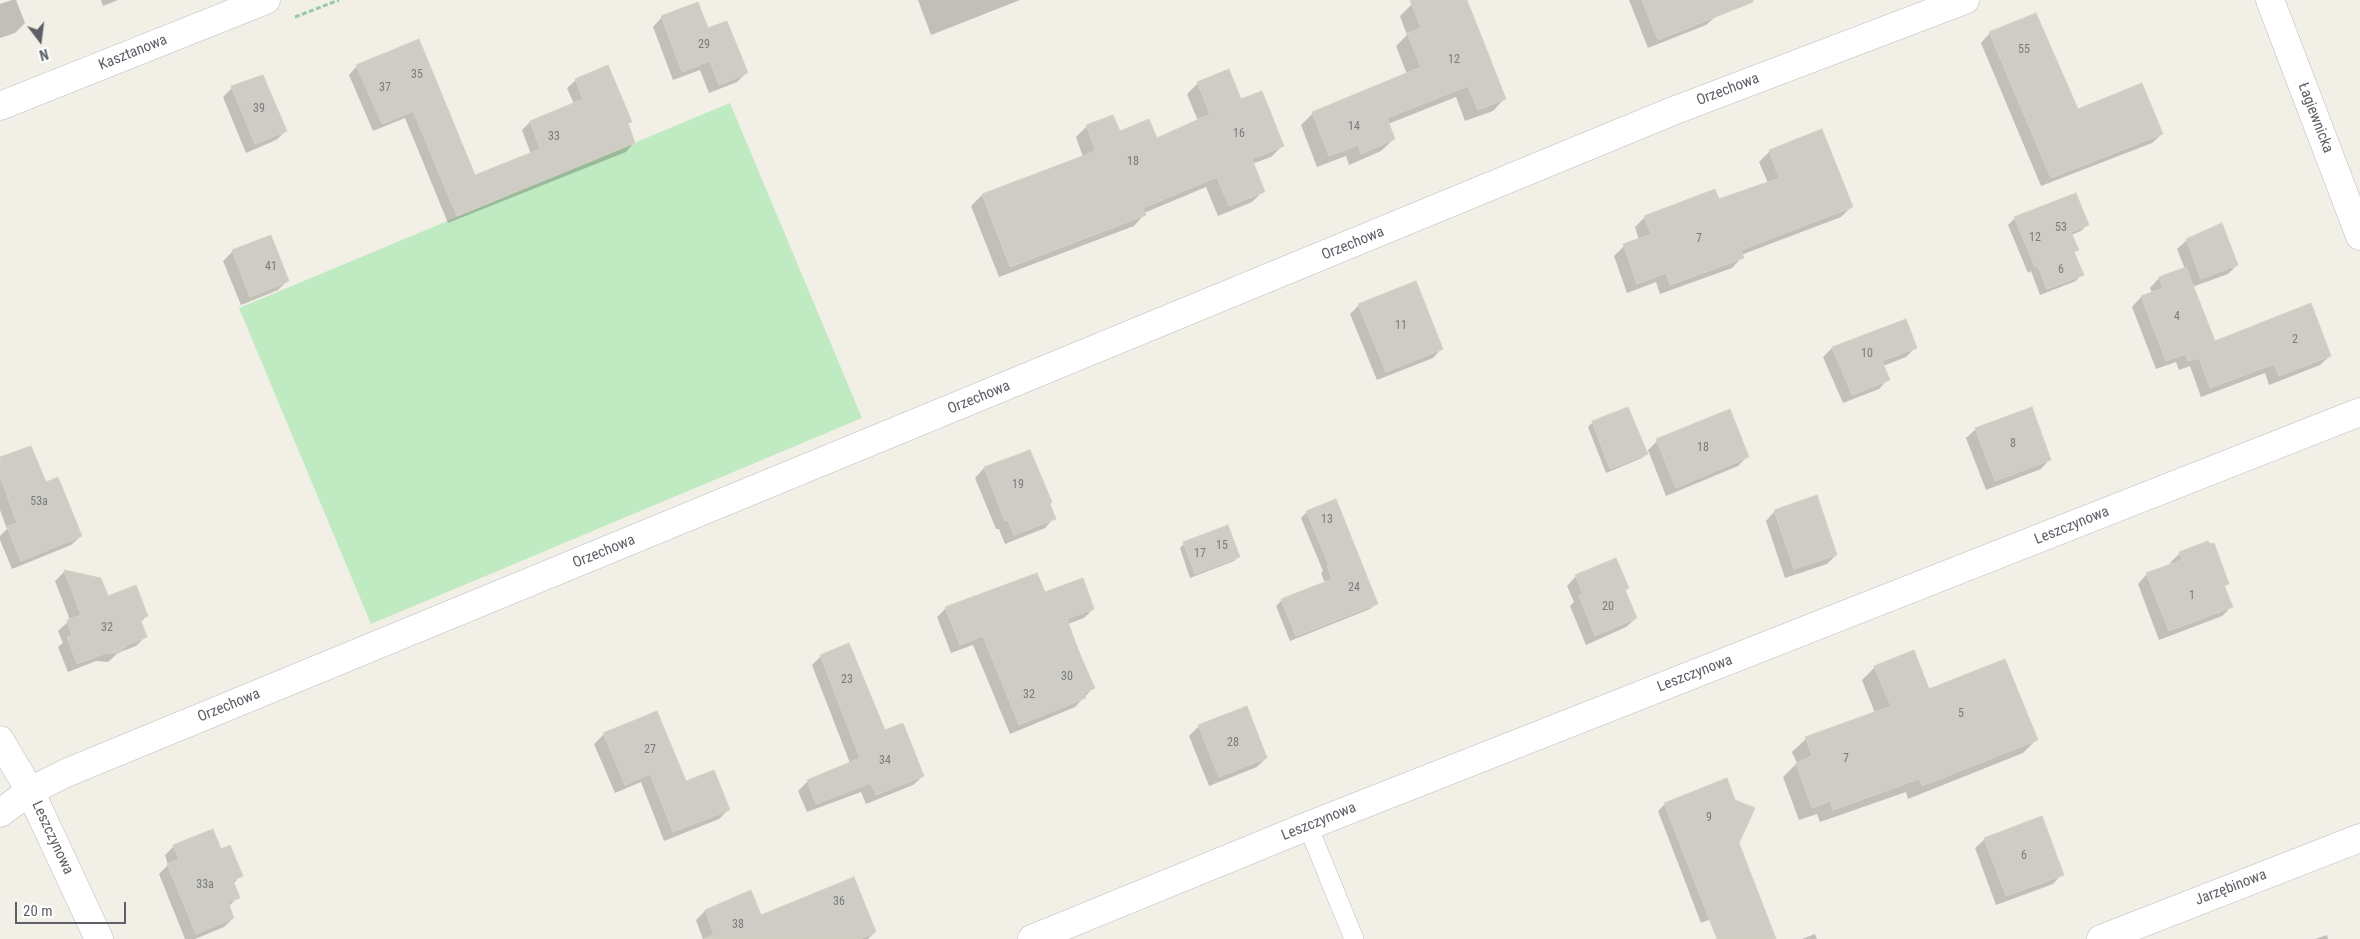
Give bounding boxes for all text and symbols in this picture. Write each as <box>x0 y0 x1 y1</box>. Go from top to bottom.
north arrow <box>15 15 65 65</box>
street label: Kasztanowa <box>96 31 170 75</box>
house number: 29 <box>698 38 710 52</box>
house number: 55 <box>2018 43 2030 57</box>
text: N <box>38 46 50 63</box>
house number: 12 <box>1448 53 1460 67</box>
house number: 35 <box>411 68 423 82</box>
street label: Orzechowa <box>1694 70 1762 110</box>
street label: Łagiewnicka <box>2293 80 2337 156</box>
house number: 37 <box>379 81 391 95</box>
house number: 39 <box>253 102 265 116</box>
house number: 14 <box>1348 120 1360 134</box>
house number: 16 <box>1233 127 1245 141</box>
house number: 33 <box>548 130 560 144</box>
house number: 18 <box>1127 155 1139 169</box>
house number: 53 <box>2055 221 2067 235</box>
street label: Orzechowa <box>1319 223 1387 265</box>
house number: 12 <box>2029 231 2041 245</box>
house number: 7 <box>1696 232 1702 246</box>
house number: 41 <box>265 260 277 274</box>
house number: 6 <box>2058 263 2064 277</box>
house number: 4 <box>2174 310 2180 324</box>
house number: 11 <box>1395 319 1407 333</box>
house number: 2 <box>2292 333 2298 347</box>
house number: 10 <box>1861 347 1873 361</box>
street label: Orzechowa <box>945 377 1013 419</box>
house number: 8 <box>2010 437 2016 451</box>
house number: 18 <box>1697 441 1709 455</box>
house number: 19 <box>1012 478 1024 492</box>
house number: 53a <box>30 495 48 509</box>
street label: Leszczynowa <box>2032 503 2112 549</box>
house number: 13 <box>1321 513 1333 527</box>
street label: Orzechowa <box>570 531 638 573</box>
house number: 15 <box>1216 539 1228 553</box>
house number: 17 <box>1194 547 1206 561</box>
house number: 24 <box>1348 581 1360 595</box>
house number: 1 <box>2189 589 2195 603</box>
house number: 20 <box>1602 600 1614 614</box>
house number: 32 <box>101 621 113 635</box>
street label: Leszczynowa <box>1655 651 1735 697</box>
house number: 30 <box>1061 670 1073 684</box>
house number: 23 <box>841 673 853 687</box>
street label: Orzechowa <box>195 685 263 727</box>
house number: 32 <box>1023 688 1035 702</box>
house number: 5 <box>1958 707 1964 721</box>
house number: 28 <box>1227 736 1239 750</box>
house number: 27 <box>644 743 656 757</box>
house number: 7 <box>1843 752 1849 766</box>
house number: 34 <box>879 754 891 768</box>
street label: Leszczynowa <box>27 798 77 878</box>
street label: Leszczynowa <box>1279 799 1359 845</box>
house number: 9 <box>1706 811 1712 825</box>
house number: 6 <box>2021 849 2027 863</box>
street label: Jarzębinowa <box>2193 866 2269 910</box>
house number: 33a <box>196 878 214 892</box>
scale bar <box>18 892 129 924</box>
house number: 36 <box>833 895 845 909</box>
text: 20 m <box>23 902 53 920</box>
house number: 38 <box>732 918 744 932</box>

